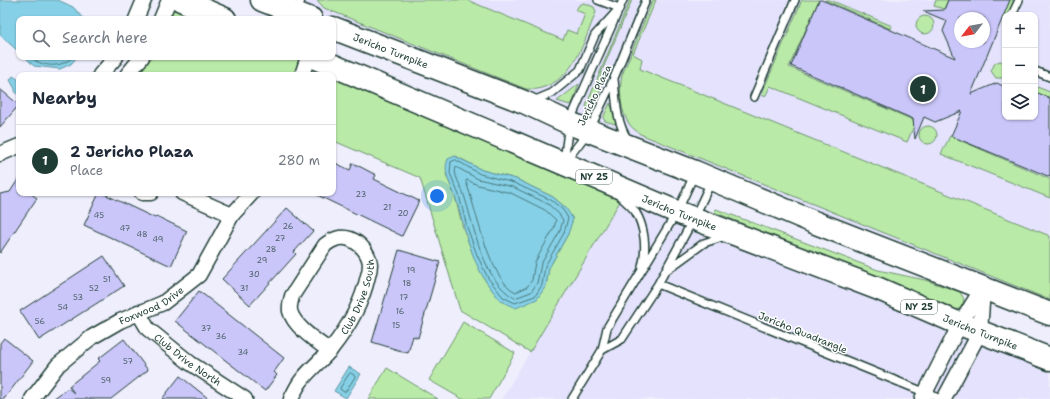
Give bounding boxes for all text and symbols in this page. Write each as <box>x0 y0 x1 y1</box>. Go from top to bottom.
north arrow <box>954 12 990 48</box>
map controls <box>1002 12 1038 120</box>
button: + <box>1002 12 1038 48</box>
search box <box>16 16 336 60</box>
icon: search <box>30 27 52 49</box>
text: Search here <box>62 28 148 48</box>
street label: Jericho Turnpike <box>351 30 430 71</box>
button: − <box>1002 48 1038 84</box>
street label: Jericho Plaza <box>575 62 615 128</box>
pin: 1 <box>910 74 936 104</box>
button: layers <box>1002 84 1038 120</box>
text: Nearby <box>32 87 97 109</box>
text: 2 Jericho Plaza <box>70 142 193 162</box>
text: 1 <box>42 152 48 169</box>
text: 280 m <box>278 152 320 169</box>
text: Place <box>70 162 103 179</box>
road number: NY 25 <box>576 170 612 184</box>
your location <box>427 186 447 206</box>
house number: 23 <box>356 189 366 200</box>
street label: Jericho Turnpike <box>640 192 719 234</box>
house number: 21 <box>383 202 391 213</box>
house number: 20 <box>398 208 408 219</box>
house number: 45 <box>94 210 104 221</box>
house number: 26 <box>283 221 294 232</box>
house number: 47 <box>120 223 131 234</box>
house number: 48 <box>136 229 148 240</box>
house number: 27 <box>275 233 286 244</box>
house number: 49 <box>153 234 163 245</box>
house number: 28 <box>266 244 276 255</box>
house number: 29 <box>257 255 267 266</box>
street label: Club Drive South <box>338 258 377 337</box>
house number: 19 <box>407 265 415 276</box>
house number: 30 <box>248 269 260 280</box>
house number: 51 <box>103 274 111 285</box>
house number: 18 <box>403 278 411 289</box>
house number: 52 <box>89 283 99 294</box>
street label: Foxwood Drive <box>117 283 187 328</box>
house number: 31 <box>240 283 248 294</box>
house number: 53 <box>73 292 83 303</box>
house number: 17 <box>400 292 409 303</box>
road number: NY 25 <box>901 300 937 314</box>
house number: 54 <box>58 302 69 313</box>
house number: 16 <box>396 306 405 317</box>
street label: Jericho Quadrangle <box>756 309 850 356</box>
street label: Jericho Turnpike <box>941 311 1020 353</box>
house number: 56 <box>35 316 46 327</box>
house number: 15 <box>392 320 400 331</box>
house number: 37 <box>201 323 212 334</box>
street label: Club Drive North <box>151 331 224 389</box>
house number: 36 <box>216 331 227 342</box>
house number: 34 <box>238 347 249 358</box>
house number: 57 <box>123 356 133 367</box>
house number: 59 <box>101 375 111 386</box>

